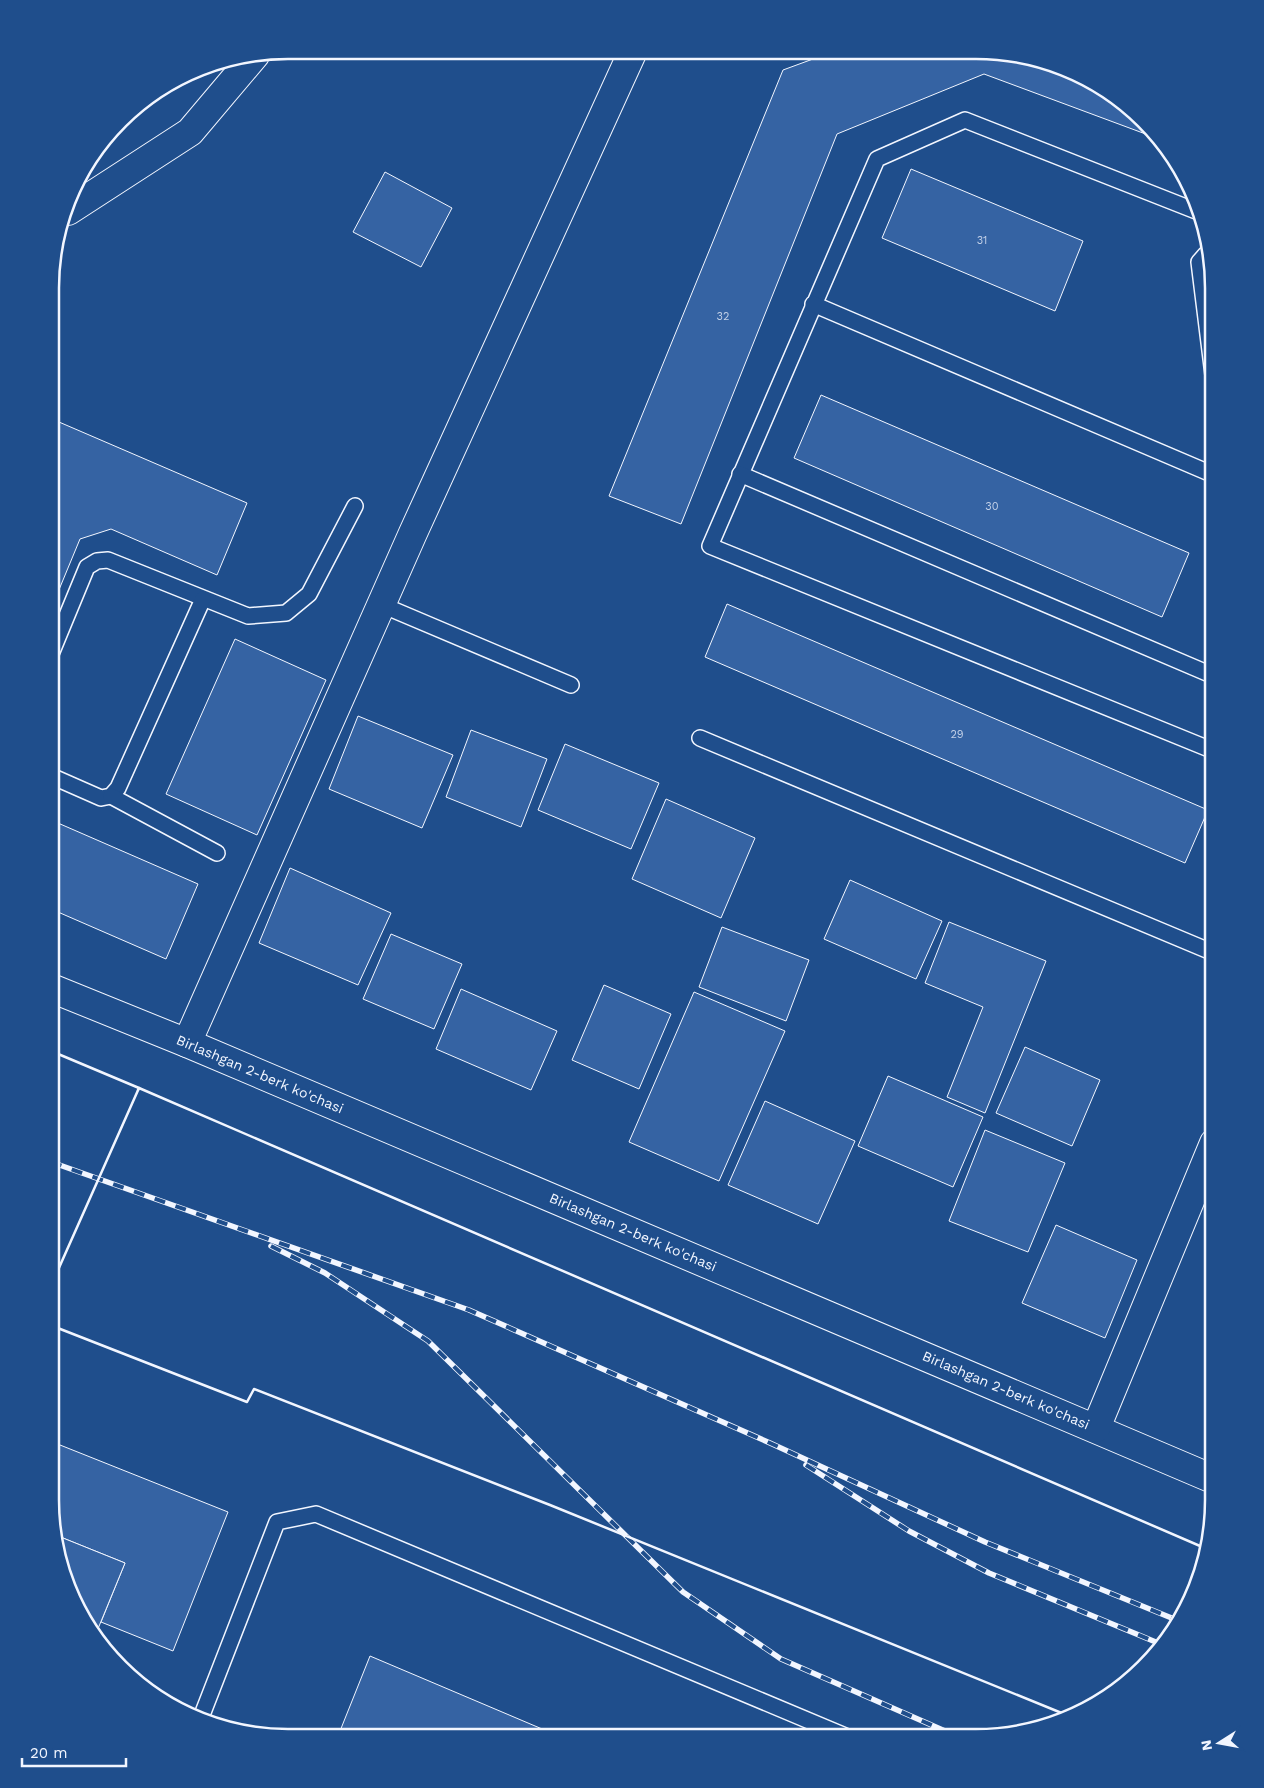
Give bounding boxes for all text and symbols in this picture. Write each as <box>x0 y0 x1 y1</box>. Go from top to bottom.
house number: 31 <box>977 234 987 247</box>
house number: 32 <box>717 310 729 323</box>
house number: 30 <box>985 500 999 513</box>
house number: 29 <box>950 728 964 741</box>
street label: Birlashgan 2-berk ko'chasi <box>174 1031 346 1117</box>
street label: Birlashgan 2-berk ko'chasi <box>547 1189 719 1275</box>
street label: Birlashgan 2-berk ko'chasi <box>920 1347 1092 1433</box>
north arrow <box>1194 1718 1244 1768</box>
scale bar <box>22 1736 126 1768</box>
text: N <box>1197 1739 1215 1752</box>
text: 20 m <box>30 1744 68 1762</box>

